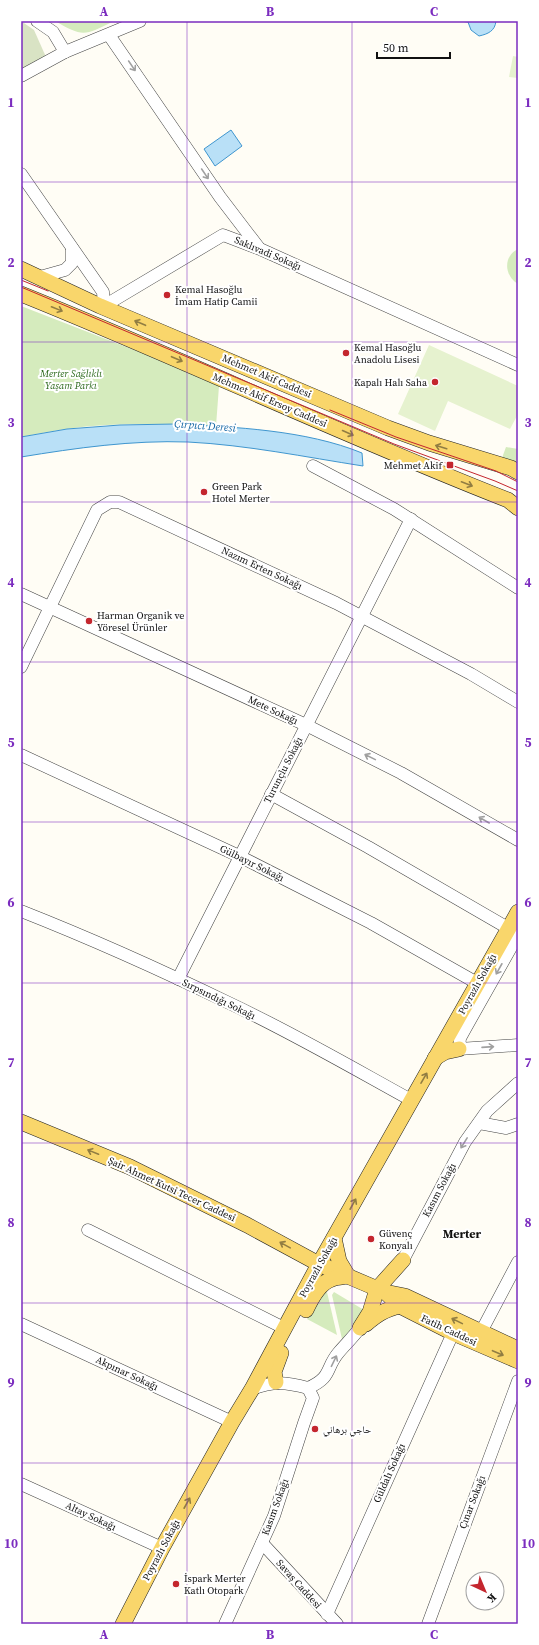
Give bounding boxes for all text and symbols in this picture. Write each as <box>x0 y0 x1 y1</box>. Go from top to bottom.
text: A <box>100 3 109 20</box>
text: B <box>266 3 275 20</box>
text: C <box>430 3 438 20</box>
scale bar <box>377 34 450 60</box>
text: 50 m <box>383 40 409 56</box>
one-way arrow <box>128 60 136 71</box>
text: 1 <box>7 94 15 111</box>
text: 1 <box>524 94 532 111</box>
one-way arrow <box>201 168 209 180</box>
street label: Saklıvadi Sokağı <box>233 233 303 273</box>
text: 2 <box>7 254 15 271</box>
text: 2 <box>524 254 532 271</box>
place label: Kemal Hasoğlu İmam Hatip Camii <box>175 283 257 308</box>
marker: Kemal Hasoğlu İmam Hatip Camii <box>162 290 172 300</box>
one-way arrow <box>51 305 63 313</box>
one-way arrow <box>134 318 146 326</box>
place label: Kemal Hasoğlu Anadolu Lisesi <box>354 341 422 366</box>
marker: Kemal Hasoğlu Anadolu Lisesi <box>341 348 351 358</box>
street label: Mehmet Akif Caddesi <box>220 351 314 401</box>
one-way arrow <box>171 356 183 364</box>
park label: Merter Sağlıklı Yaşam Parkı <box>39 367 102 392</box>
street label: Mehmet Akif Ersoy Caddesi <box>211 370 329 430</box>
place label: Kapalı Halı Saha <box>354 376 428 389</box>
marker: Kapalı Halı Saha <box>430 377 440 387</box>
text: 3 <box>7 414 15 431</box>
text: 3 <box>524 414 532 431</box>
water label: Çırpıcı Deresi <box>174 416 237 436</box>
one-way arrow <box>341 430 353 438</box>
one-way arrow <box>435 443 448 450</box>
place label: Mehmet Akif <box>384 459 443 472</box>
marker: Mehmet Akif <box>445 460 455 470</box>
place label: Green Park Hotel Merter <box>212 480 270 505</box>
one-way arrow <box>461 480 473 488</box>
marker: Green Park Hotel Merter <box>199 487 209 497</box>
street label: Nazım Erten Sokağı <box>220 544 304 592</box>
text: 4 <box>7 574 15 591</box>
text: 4 <box>524 574 532 591</box>
place label: Harman Organik ve Yöresel Ürünler <box>97 609 184 634</box>
marker: Harman Organik ve Yöresel Ürünler <box>84 616 94 626</box>
street label: Mete Sokağı <box>246 693 300 727</box>
text: 5 <box>7 734 15 751</box>
text: 5 <box>524 734 532 751</box>
street label: Turunçlu Sokağı <box>261 735 305 805</box>
one-way arrow <box>365 753 377 760</box>
one-way arrow <box>478 816 490 824</box>
street label: Gülbayır Sokağı <box>218 842 286 884</box>
text: 6 <box>7 894 15 911</box>
text: 6 <box>524 894 532 911</box>
street label: Poyrazlı Sokağı <box>455 951 499 1017</box>
one-way arrow <box>494 963 502 975</box>
street label: Sırpsındığı Sokağı <box>180 976 258 1022</box>
one-way arrow <box>482 1044 495 1051</box>
text: 7 <box>7 1054 15 1071</box>
text: 7 <box>524 1054 532 1071</box>
one-way arrow <box>420 1072 428 1084</box>
one-way arrow <box>460 1137 468 1149</box>
one-way arrow <box>87 1147 99 1155</box>
street label: Şair Ahmet Kutsi Tecer Caddesi <box>106 1154 238 1224</box>
street label: Kasım Sokağı <box>419 1161 459 1219</box>
one-way arrow <box>350 1198 358 1210</box>
text: 8 <box>7 1214 15 1231</box>
text: 8 <box>524 1214 532 1231</box>
district label: Merter <box>443 1226 482 1242</box>
place label: Güvenç Konyalı <box>379 1227 413 1252</box>
street label: Poyrazlı Sokağı <box>296 1234 340 1300</box>
marker: Güvenç Konyalı <box>366 1234 376 1244</box>
one-way arrow <box>279 1241 291 1249</box>
street label: Fatih Caddesi <box>419 1311 479 1349</box>
one-way arrow <box>452 1317 464 1324</box>
one-way arrow <box>492 1349 504 1357</box>
street label: Akpınar Sokağı <box>94 1353 160 1393</box>
one-way arrow <box>331 1355 338 1367</box>
text: 9 <box>7 1374 15 1391</box>
text: 9 <box>524 1374 532 1391</box>
place label: حاجي برهاني <box>323 1423 372 1437</box>
marker: حاجي برهاني <box>310 1424 320 1434</box>
street label: Güldalı Sokağı <box>370 1441 408 1505</box>
street label: Çınar Sokağı <box>456 1473 488 1531</box>
street label: Kasım Sokağı <box>259 1477 291 1537</box>
one-way arrow <box>184 1497 192 1509</box>
street label: Altay Sokağı <box>64 1499 118 1533</box>
street label: Poyrazlı Sokağı <box>139 1517 183 1583</box>
text: 10 <box>4 1535 18 1552</box>
text: 10 <box>521 1535 535 1552</box>
street label: Savaş Caddesi <box>273 1557 325 1611</box>
north arrow <box>465 1571 505 1611</box>
place label: İspark Merter Katlı Otopark <box>184 1572 246 1597</box>
marker: İspark Merter Katlı Otopark <box>171 1579 181 1589</box>
text: K <box>483 1590 500 1606</box>
text: A <box>100 1626 109 1643</box>
text: B <box>266 1626 275 1643</box>
text: C <box>430 1626 438 1643</box>

